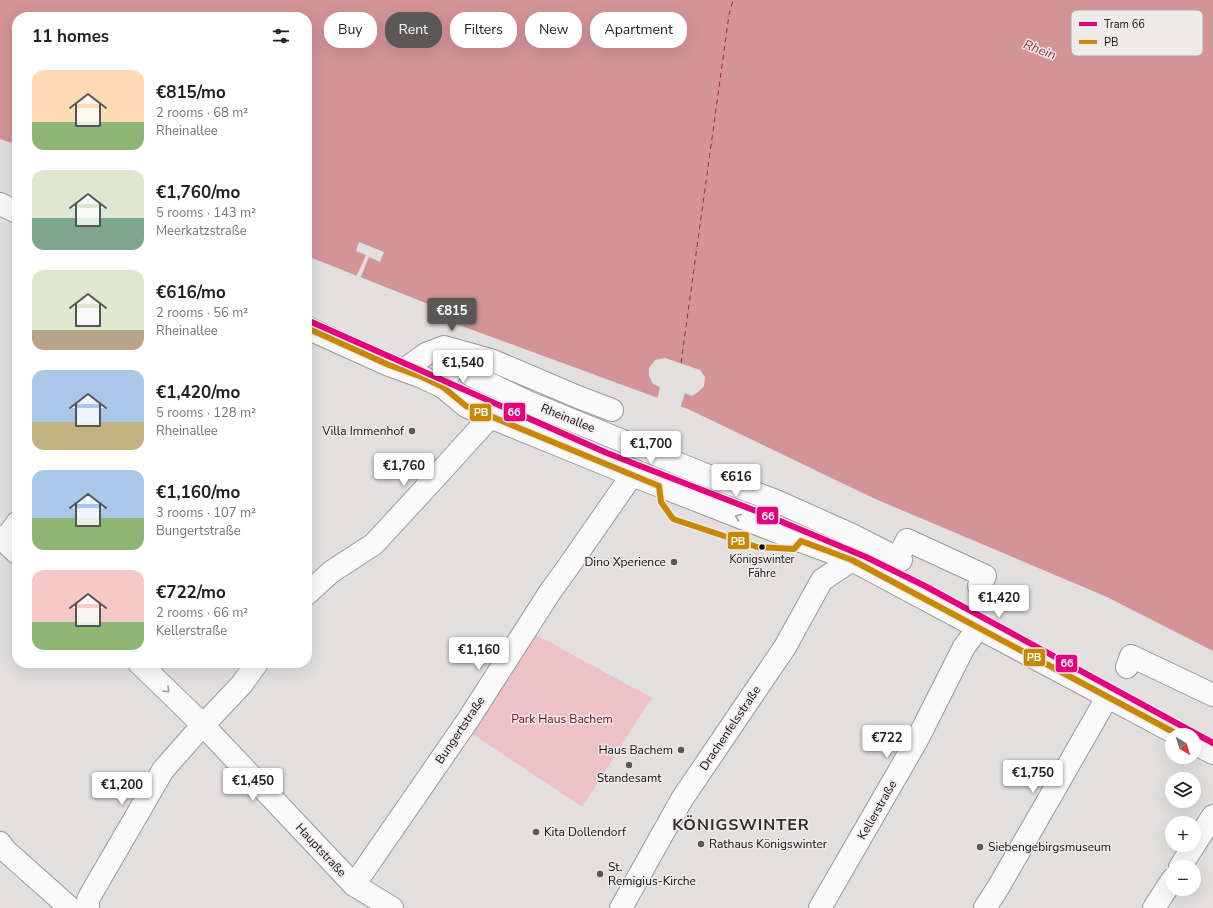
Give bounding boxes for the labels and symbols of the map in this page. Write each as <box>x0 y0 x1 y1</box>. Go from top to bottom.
legend <box>1071 10 1203 56</box>
text: Tram 66 <box>1104 17 1145 32</box>
text: PB <box>1104 35 1118 50</box>
water label: Rhein <box>1021 36 1058 64</box>
pin: €815 <box>428 298 476 332</box>
pin: €1,540 <box>430 350 496 384</box>
street label: Rheinallee <box>539 400 597 436</box>
line badge: 66 <box>503 402 526 422</box>
line badge: PB <box>469 403 492 422</box>
text: PB <box>474 405 488 420</box>
text: 66 <box>507 405 521 420</box>
place label: Villa Immenhof <box>321 423 405 439</box>
marker: Villa Immenhof <box>407 426 417 436</box>
pin: €1,700 <box>618 431 684 465</box>
pin: €1,760 <box>371 453 437 487</box>
pin: €616 <box>712 464 760 498</box>
line badge: 66 <box>756 506 779 525</box>
text: 66 <box>761 509 775 524</box>
one-way arrow <box>735 513 742 521</box>
line badge: PB <box>727 531 750 550</box>
text: PB <box>731 534 745 549</box>
marker: Königswinter Fähre <box>757 542 767 552</box>
place label: Königswinter Fähre <box>730 552 795 581</box>
place label: Dino Xperience <box>584 554 666 570</box>
marker: Dino Xperience <box>669 557 679 567</box>
pin: €1,420 <box>966 585 1032 619</box>
pin: €1,160 <box>446 637 512 671</box>
line badge: PB <box>1023 648 1046 667</box>
text: PB <box>1027 650 1041 665</box>
line badge: 66 <box>1055 654 1078 673</box>
text: 66 <box>1060 656 1074 671</box>
street label: Drachenfelsstraße <box>696 683 764 773</box>
one-way arrow <box>162 685 170 693</box>
street label: Bungertstraße <box>432 693 488 767</box>
park label: Park Haus Bachem <box>511 711 613 727</box>
pin: €722 <box>863 725 911 759</box>
north arrow <box>1165 728 1201 764</box>
place label: Haus Bachem <box>598 742 673 758</box>
marker: Haus Bachem <box>676 745 686 755</box>
marker: Standesamt <box>624 760 634 770</box>
pin: €1,750 <box>1000 760 1066 794</box>
pin: €1,450 <box>220 768 286 802</box>
place label: Standesamt <box>597 770 662 786</box>
pin: €1,200 <box>89 772 155 806</box>
street label: Kellerstraße <box>854 778 900 842</box>
district label: KÖNIGSWINTER <box>672 814 810 836</box>
street label: Hauptstraße <box>292 820 350 880</box>
place label: Kita Dollendorf <box>544 824 627 840</box>
marker: Kita Dollendorf <box>531 827 541 837</box>
place label: Rathaus Königswinter <box>709 836 828 852</box>
marker: Rathaus Königswinter <box>696 839 706 849</box>
place label: Siebengebirgsmuseum <box>988 839 1111 855</box>
marker: Siebengebirgsmuseum <box>975 842 985 852</box>
place label: St. Remigius-Kirche <box>608 859 696 889</box>
marker: St. Remigius-Kirche <box>595 869 605 879</box>

